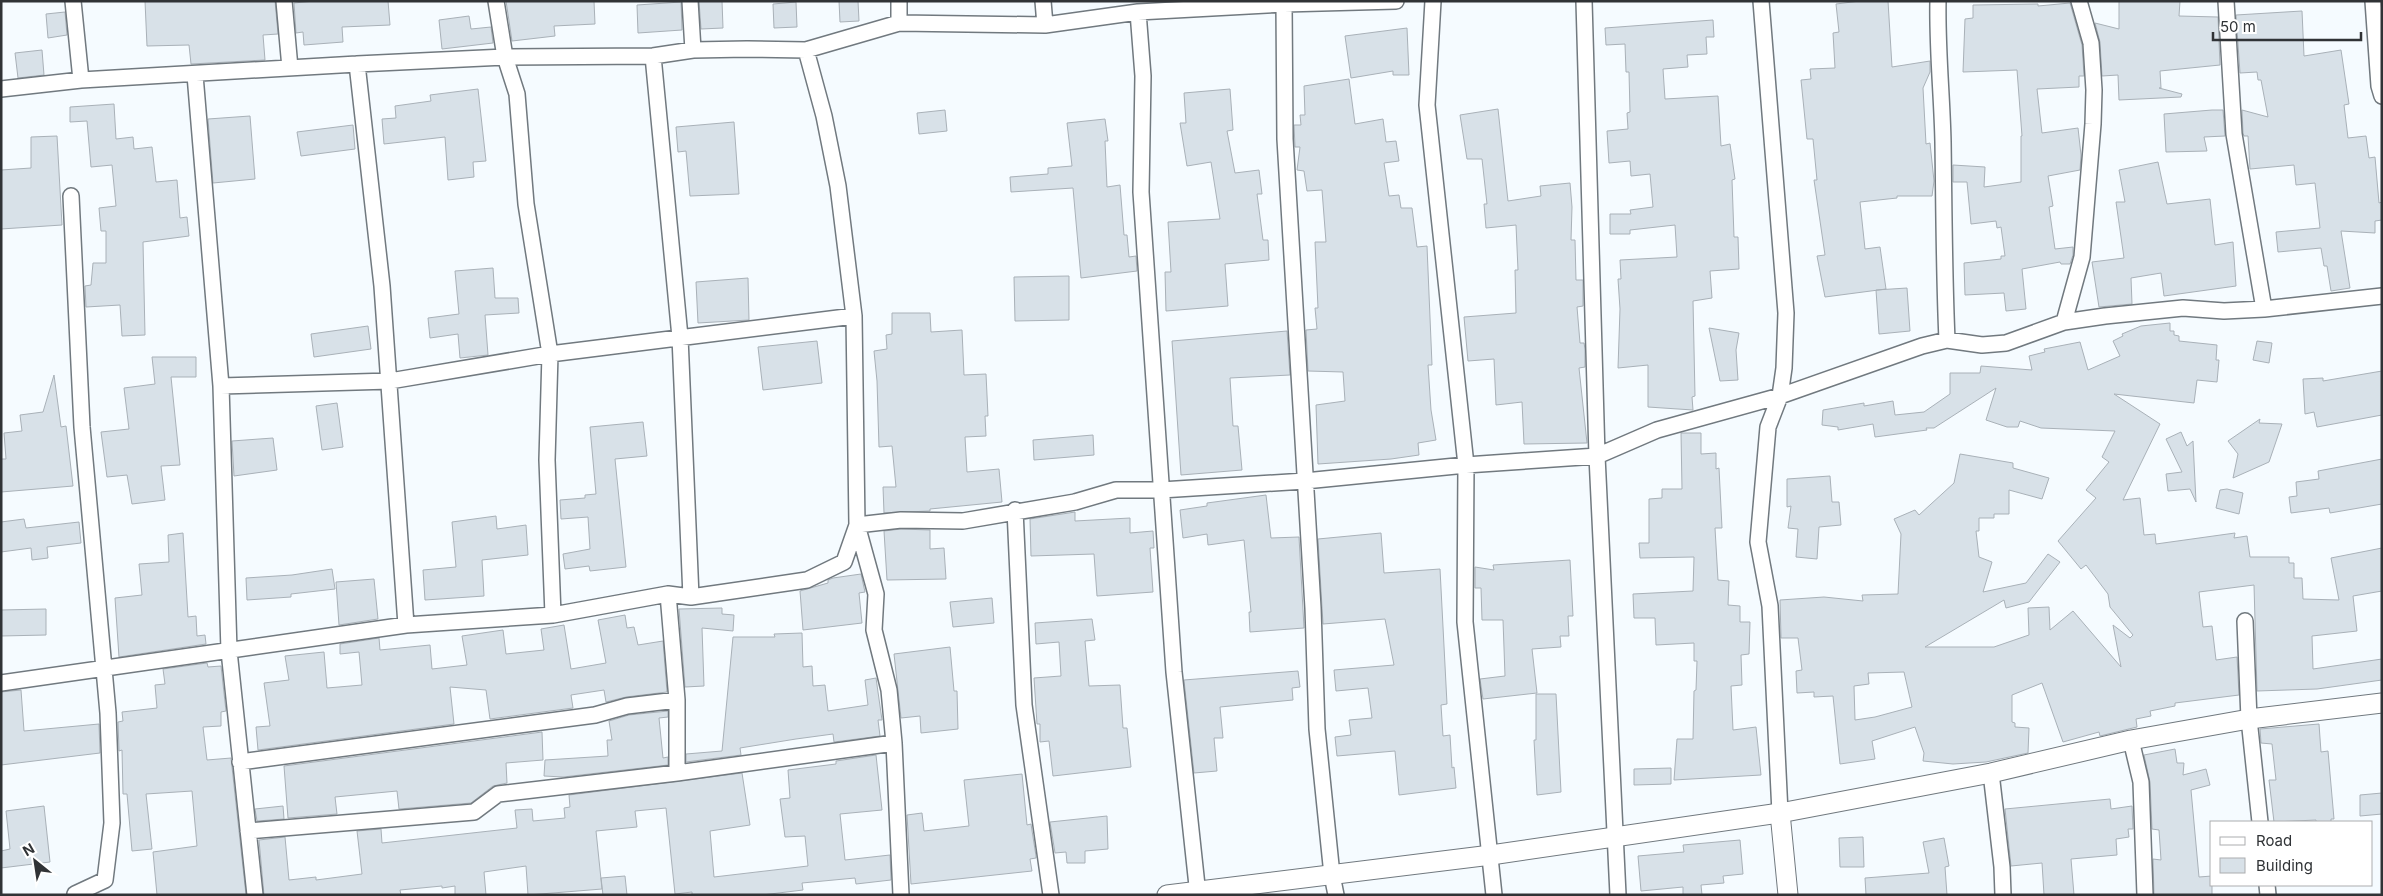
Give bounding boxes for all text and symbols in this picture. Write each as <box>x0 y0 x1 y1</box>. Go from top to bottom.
scale bar <box>2213 10 2360 42</box>
text: 50 m <box>2220 17 2256 36</box>
legend <box>2210 821 2373 886</box>
text: Road <box>2256 831 2292 850</box>
north arrow <box>10 836 60 886</box>
text: N <box>19 839 37 859</box>
text: Building <box>2256 856 2313 875</box>

